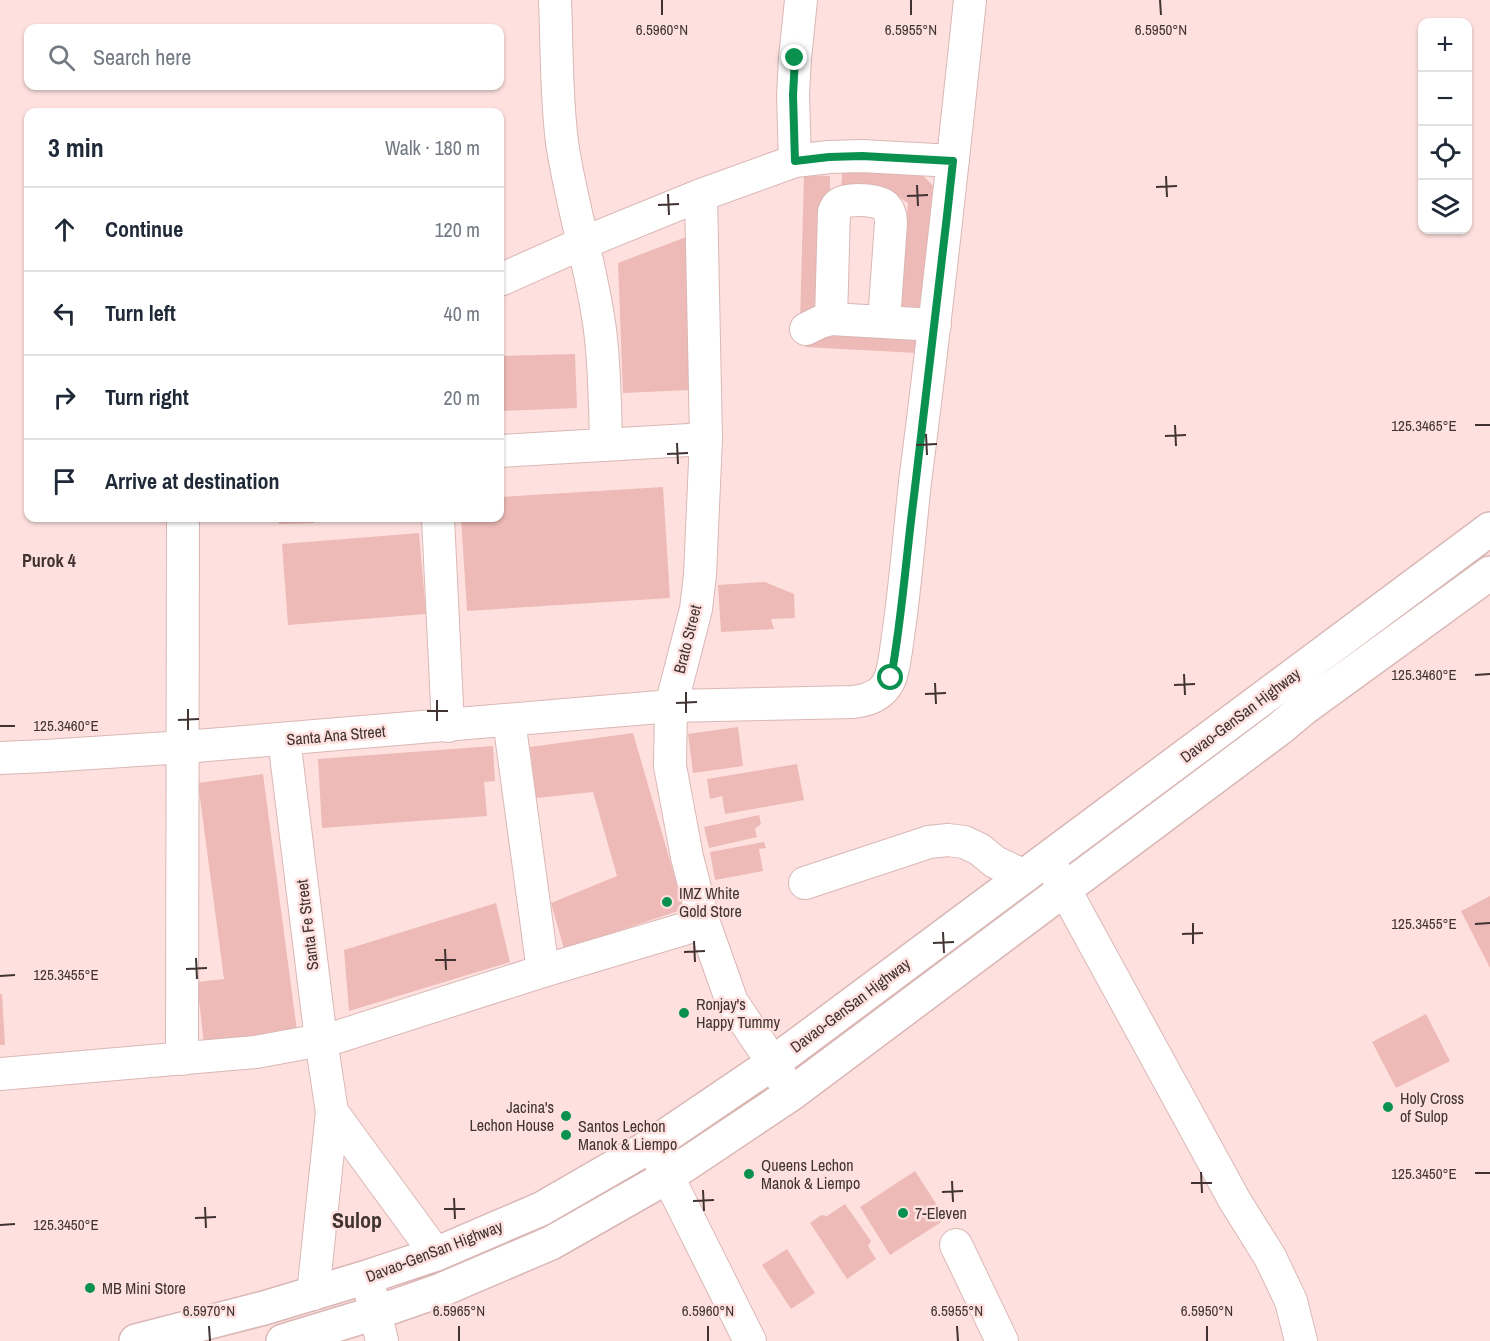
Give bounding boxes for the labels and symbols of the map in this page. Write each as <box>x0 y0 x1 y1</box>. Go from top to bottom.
text: 6.5960°N <box>636 19 688 40</box>
text: 6.5955°N <box>885 19 937 40</box>
text: 6.5950°N <box>1135 19 1187 40</box>
route end <box>781 44 807 70</box>
text: 125.3465°E <box>1391 415 1457 436</box>
district label: Purok 4 <box>22 548 77 573</box>
street label: Brato Street <box>668 602 706 676</box>
street label: Davao-GenSan Highway <box>1175 662 1305 767</box>
route start <box>877 664 903 690</box>
text: 125.3460°E <box>1391 664 1457 685</box>
text: 125.3460°E <box>33 715 99 736</box>
street label: Santa Ana Street <box>286 720 387 750</box>
street label: Santa Fe Street <box>290 878 323 972</box>
place label: IMZ White Gold Store <box>679 882 742 922</box>
marker: IMZ White Gold Store <box>660 895 674 909</box>
text: 125.3455°E <box>1391 913 1457 934</box>
street label: Davao-GenSan Highway <box>785 952 915 1057</box>
text: 125.3455°E <box>33 964 99 985</box>
place label: Ronjay's Happy Tummy <box>696 993 780 1033</box>
marker: Ronjay's Happy Tummy <box>677 1006 691 1020</box>
place label: Holy Cross of Sulop <box>1400 1087 1464 1127</box>
place label: Jacina's Lechon House <box>469 1096 554 1136</box>
marker: Holy Cross of Sulop <box>1381 1100 1395 1114</box>
marker: Jacina's Lechon House <box>559 1109 573 1123</box>
place label: Santos Lechon Manok & Liempo <box>578 1115 677 1155</box>
marker: Santos Lechon Manok & Liempo <box>559 1128 573 1142</box>
place label: Queens Lechon Manok & Liempo <box>761 1154 860 1194</box>
text: 125.3450°E <box>1391 1163 1457 1184</box>
marker: Queens Lechon Manok & Liempo <box>742 1167 756 1181</box>
place label: 7-Eleven <box>915 1202 967 1224</box>
district label: Sulop <box>332 1205 382 1235</box>
marker: 7-Eleven <box>896 1206 910 1220</box>
text: 125.3450°E <box>33 1214 99 1235</box>
street label: Davao-GenSan Highway <box>362 1215 506 1287</box>
place label: MB Mini Store <box>102 1277 186 1299</box>
marker: MB Mini Store <box>83 1281 97 1295</box>
text: 6.5970°N <box>183 1300 235 1321</box>
text: 6.5965°N <box>433 1300 485 1321</box>
text: 6.5960°N <box>682 1300 734 1321</box>
text: 6.5955°N <box>931 1300 983 1321</box>
text: 6.5950°N <box>1181 1300 1233 1321</box>

